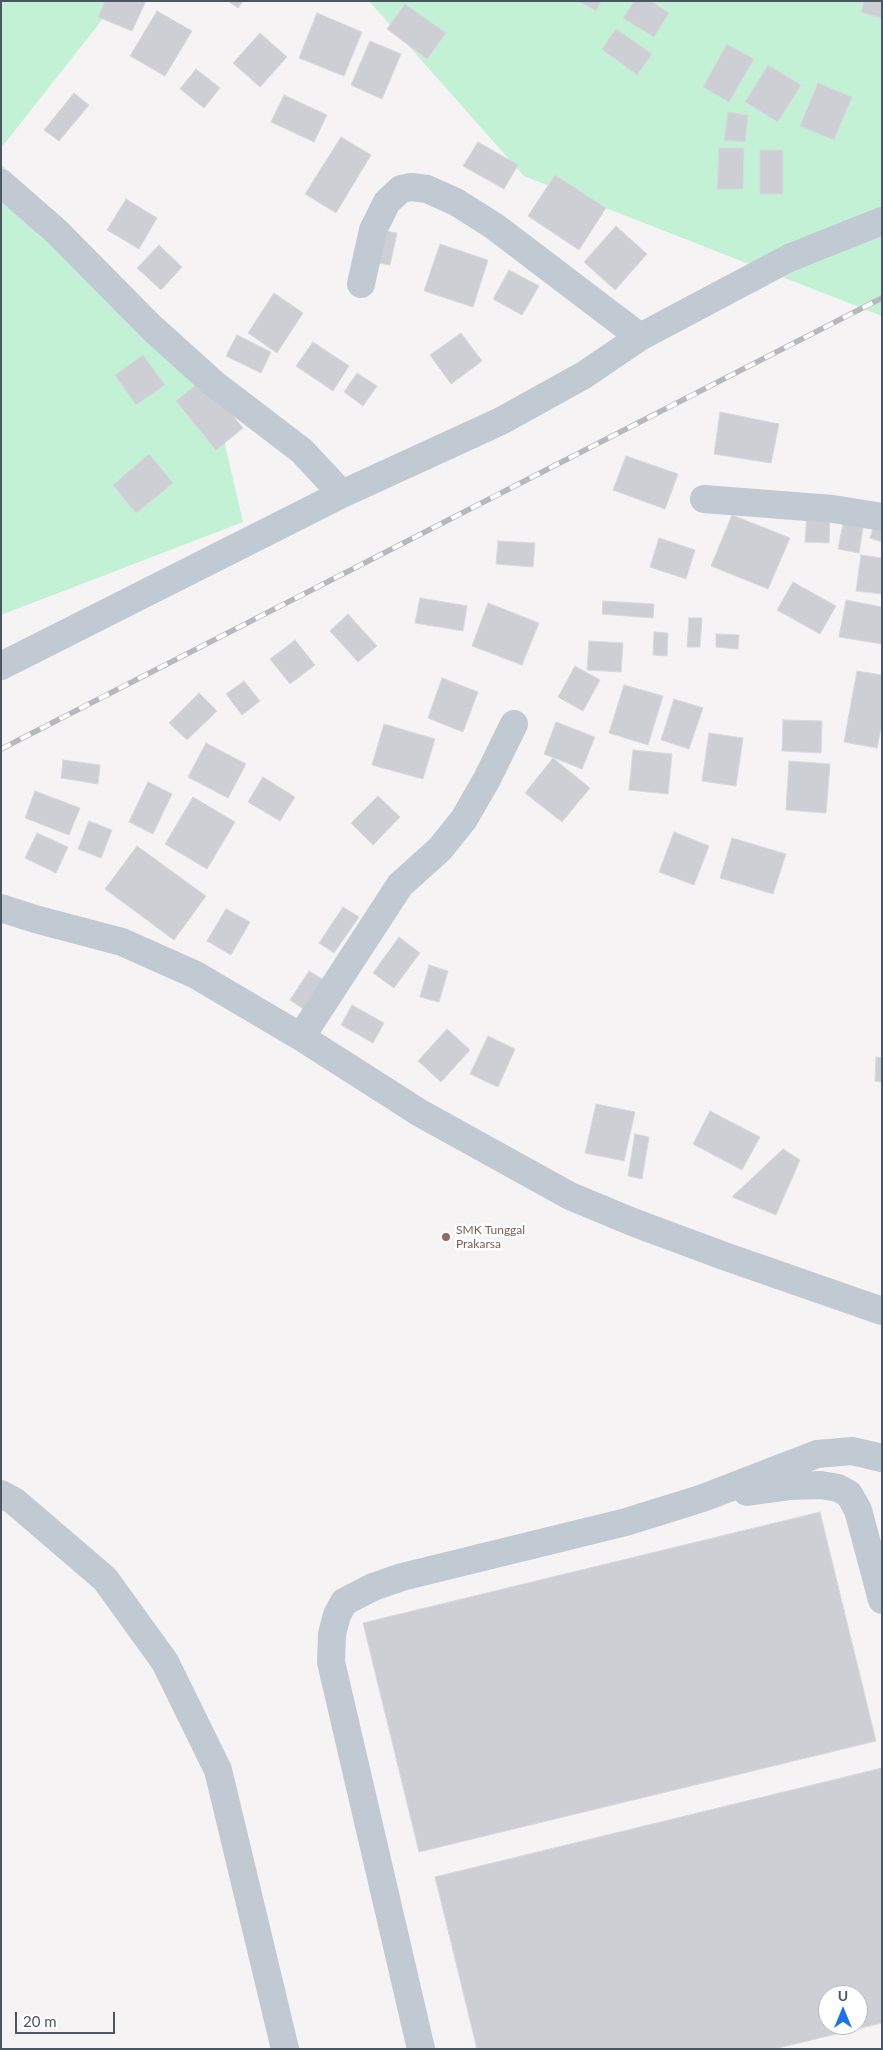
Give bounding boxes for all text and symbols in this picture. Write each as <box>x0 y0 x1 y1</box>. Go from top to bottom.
place label: SMK Tunggal Prakarsa <box>456 1223 525 1251</box>
marker: SMK Tunggal Prakarsa <box>440 1231 452 1243</box>
north arrow <box>818 1985 868 2035</box>
text: U <box>838 1987 848 2004</box>
scale bar <box>18 2002 118 2034</box>
text: 20 m <box>23 2012 57 2030</box>

